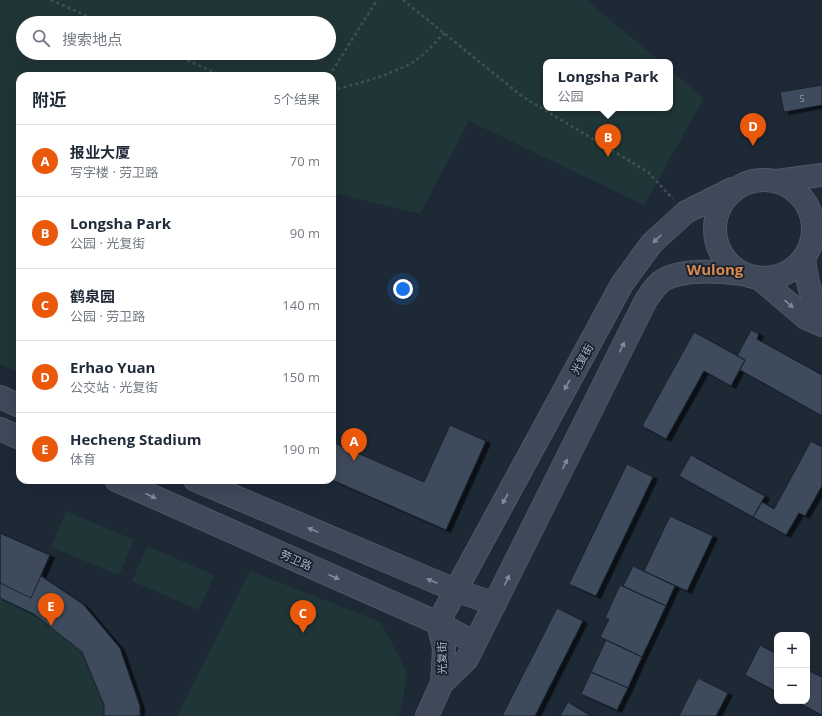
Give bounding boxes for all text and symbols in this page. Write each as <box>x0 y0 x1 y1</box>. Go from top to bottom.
search box <box>16 16 336 60</box>
icon: search <box>30 27 52 49</box>
text: 搜索地点 <box>62 29 122 49</box>
popup <box>543 59 673 111</box>
text: Longsha Park <box>558 66 658 86</box>
text: 公园 <box>558 87 584 105</box>
text: 附近 <box>32 88 66 111</box>
text: 5个结果 <box>274 90 320 108</box>
house number: 5 <box>799 92 805 105</box>
pin: D <box>740 113 766 146</box>
pin: B <box>595 124 621 157</box>
text: 报业大厦 <box>70 142 130 162</box>
text: A <box>41 152 49 170</box>
text: 70 m <box>290 152 320 170</box>
text: 写字楼 · 劳卫路 <box>70 163 158 181</box>
text: Longsha Park <box>70 213 171 233</box>
text: B <box>41 224 49 242</box>
text: 90 m <box>290 224 320 242</box>
text: 公园 · 光复街 <box>70 234 145 252</box>
one-way arrow <box>652 234 662 244</box>
district label: Wulong <box>687 259 744 279</box>
your location <box>393 279 413 299</box>
text: 鹤泉园 <box>70 286 115 306</box>
text: C <box>41 296 49 314</box>
text: 140 m <box>282 296 320 314</box>
one-way arrow <box>784 299 794 308</box>
text: 公园 · 劳卫路 <box>70 307 145 325</box>
street label: 光复街 <box>567 341 596 377</box>
one-way arrow <box>619 342 625 353</box>
text: Erhao Yuan <box>70 357 155 377</box>
text: D <box>40 368 50 386</box>
text: 150 m <box>282 368 320 386</box>
text: 公交站 · 光复街 <box>70 378 158 396</box>
one-way arrow <box>564 379 571 391</box>
pin: A <box>341 428 367 461</box>
text: Hecheng Stadium <box>70 429 202 449</box>
text: E <box>41 440 49 458</box>
text: 190 m <box>282 440 320 458</box>
text: 体育 <box>70 450 96 468</box>
one-way arrow <box>562 458 568 470</box>
one-way arrow <box>146 493 157 499</box>
one-way arrow <box>502 493 508 505</box>
one-way arrow <box>307 527 318 533</box>
street label: 劳卫路 <box>278 546 314 573</box>
one-way arrow <box>329 574 340 580</box>
one-way arrow <box>504 575 510 586</box>
one-way arrow <box>427 578 438 584</box>
pin: E <box>38 593 64 626</box>
pin: C <box>290 600 316 633</box>
map controls <box>774 632 810 704</box>
button: + <box>774 632 810 668</box>
street label: 光复街 <box>434 641 449 675</box>
button: − <box>774 668 810 704</box>

